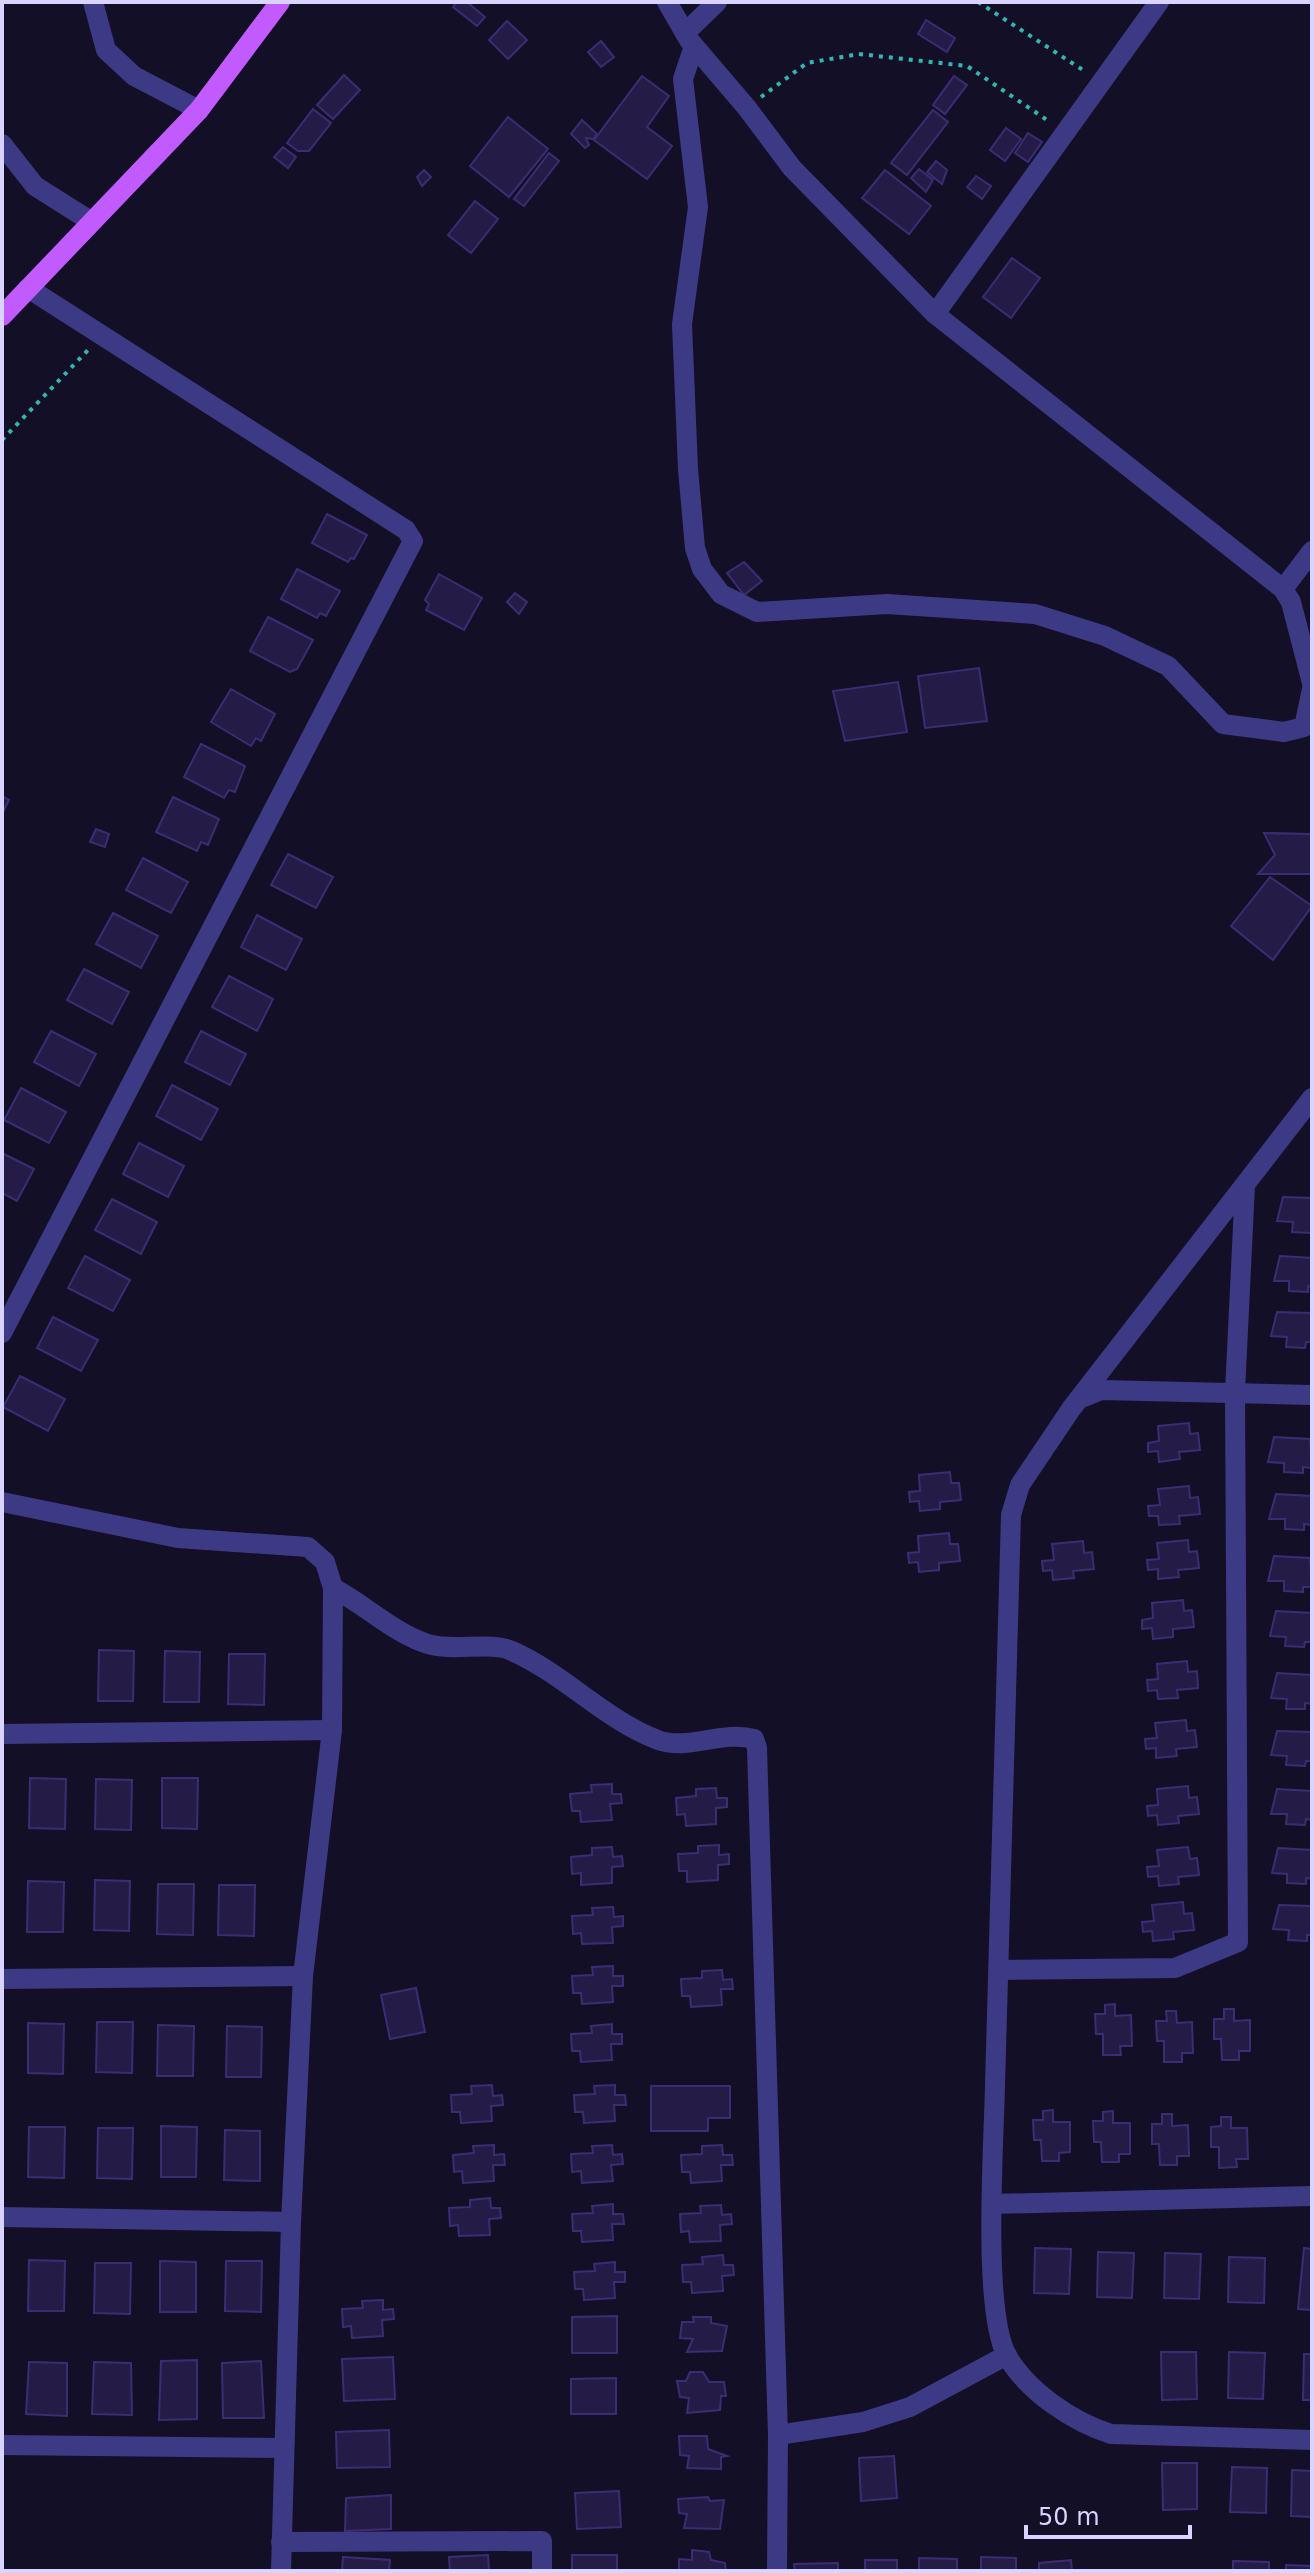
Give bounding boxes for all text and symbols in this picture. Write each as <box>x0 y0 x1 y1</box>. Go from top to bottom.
scale bar <box>1026 2489 1190 2539</box>
text: 50 m <box>1038 2503 1100 2531</box>

